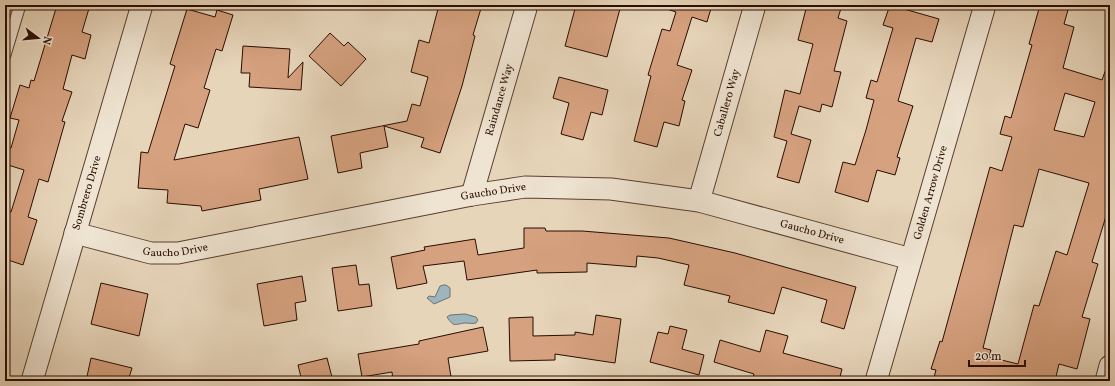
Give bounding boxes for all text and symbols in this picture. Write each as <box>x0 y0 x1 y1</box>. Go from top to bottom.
north arrow <box>18 18 58 58</box>
text: N <box>38 34 54 46</box>
street label: Raindance Way <box>482 62 517 138</box>
street label: Caballero Way <box>710 67 744 139</box>
street label: Golden Arrow Drive <box>910 144 951 242</box>
street label: Sombrero Drive <box>69 154 105 232</box>
street label: Gaucho Drive <box>460 179 527 205</box>
street label: Gaucho Drive <box>778 216 846 248</box>
street label: Gaucho Drive <box>141 240 209 261</box>
scale bar <box>969 342 1025 368</box>
text: 20 m <box>975 349 1002 365</box>

